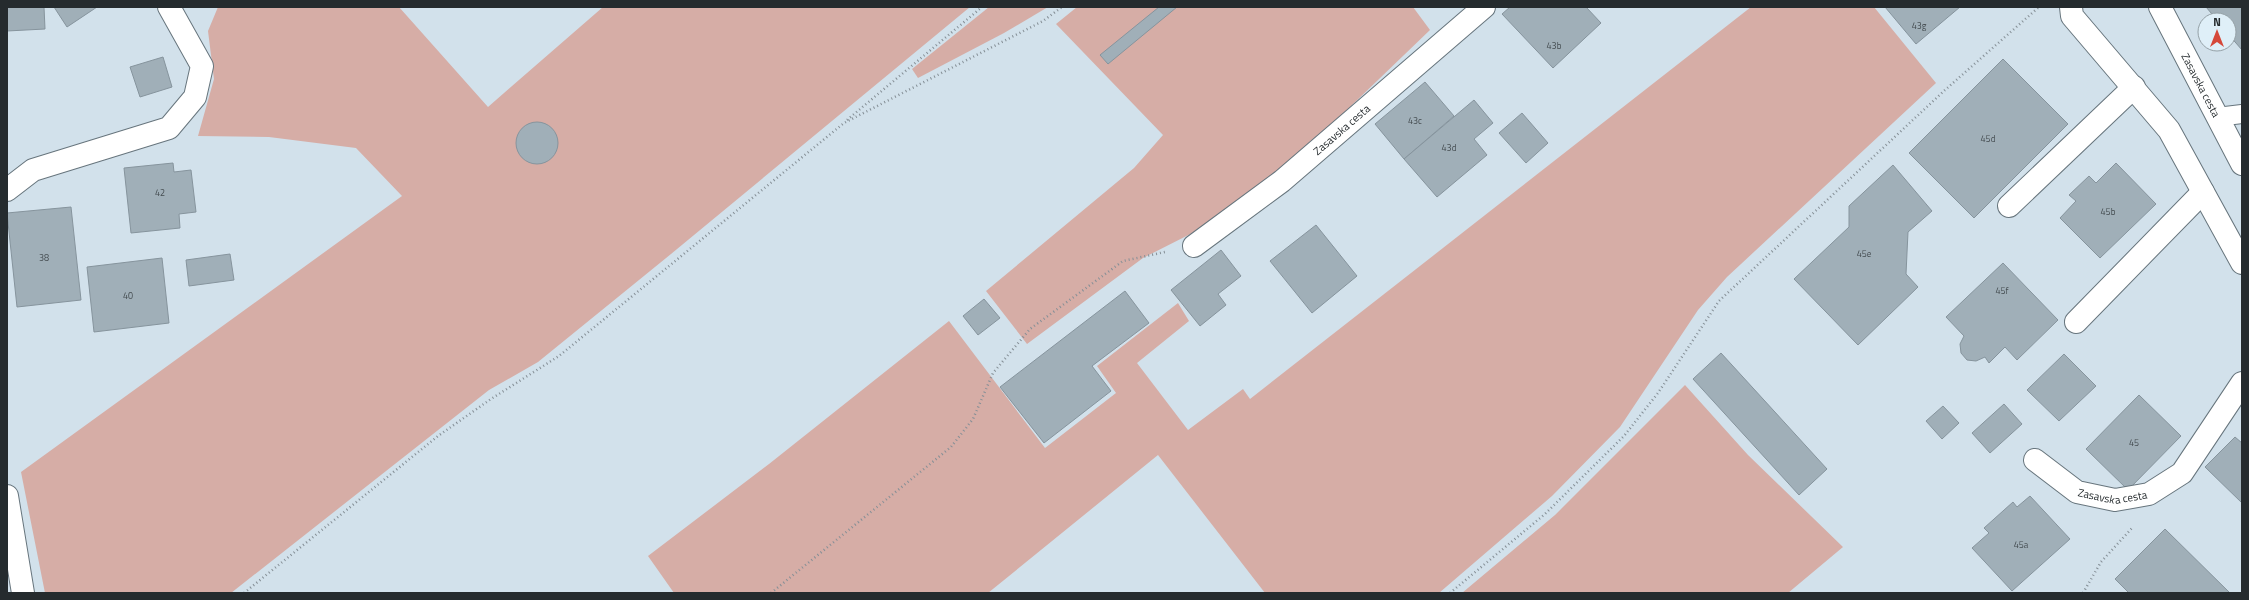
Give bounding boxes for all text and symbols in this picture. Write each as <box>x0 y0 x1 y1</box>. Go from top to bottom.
north arrow <box>2197 12 2237 52</box>
text: N <box>2213 14 2221 30</box>
house number: 43g <box>1912 19 1927 32</box>
house number: 43b <box>1547 39 1562 52</box>
street label: Zasavska cesta <box>2177 50 2224 120</box>
street label: Zasavska cesta <box>1310 100 1374 159</box>
house number: 43c <box>1408 114 1422 127</box>
house number: 45d <box>1981 132 1996 145</box>
house number: 43d <box>1442 141 1457 154</box>
house number: 42 <box>155 186 165 199</box>
house number: 45b <box>2101 205 2116 218</box>
house number: 45e <box>1857 247 1872 260</box>
house number: 38 <box>39 251 49 264</box>
house number: 45f <box>1995 284 2009 297</box>
house number: 40 <box>123 289 133 302</box>
house number: 45 <box>2129 436 2139 449</box>
street label: Zasavska cesta <box>2076 484 2149 508</box>
house number: 45a <box>2014 538 2029 551</box>

